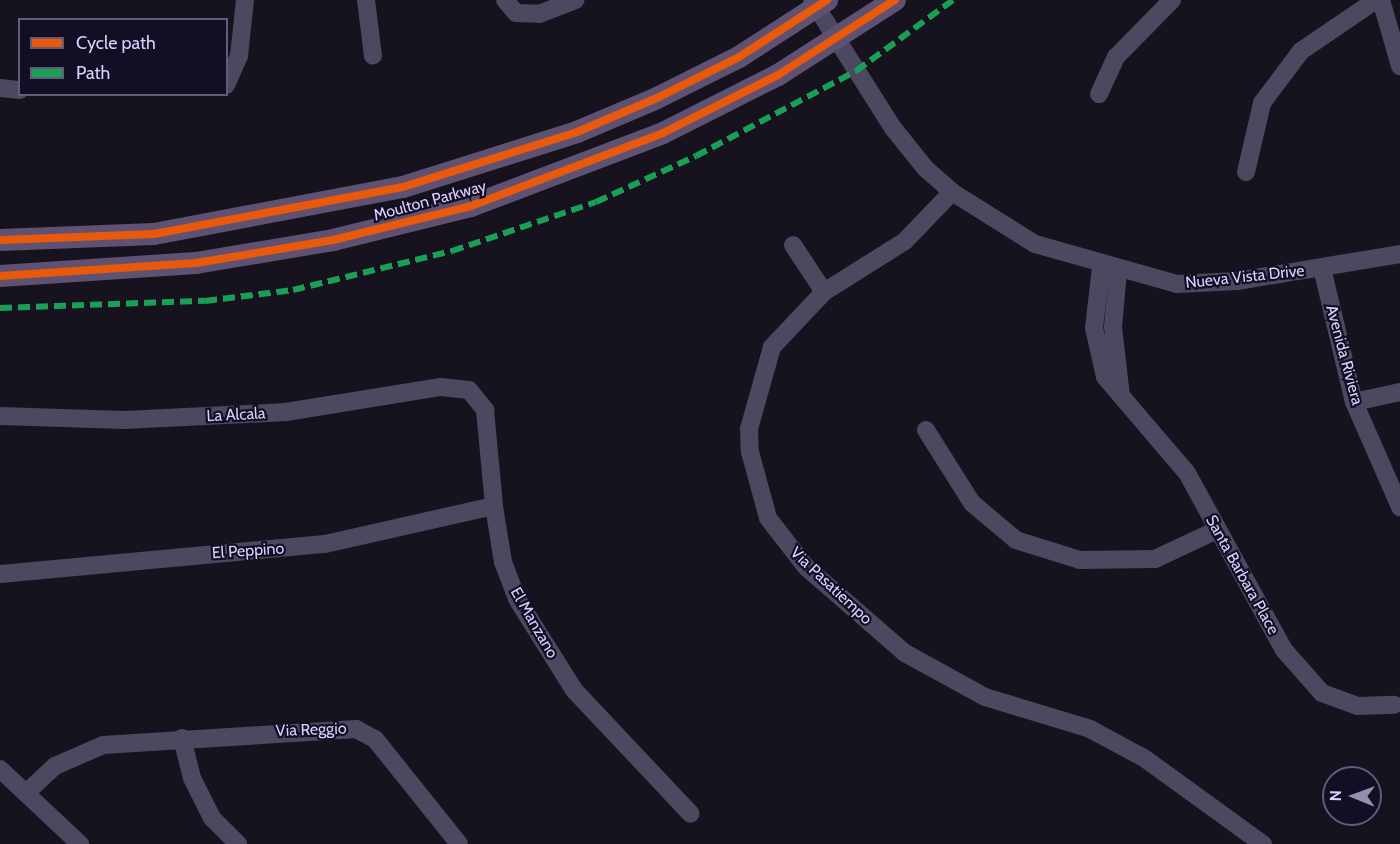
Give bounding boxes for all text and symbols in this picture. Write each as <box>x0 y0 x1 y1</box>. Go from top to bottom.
legend <box>18 18 228 96</box>
text: Cycle path <box>76 32 156 54</box>
text: Path <box>76 62 110 84</box>
street label: Moulton Parkway <box>371 177 489 225</box>
street label: Nueva Vista Drive <box>1184 261 1306 293</box>
street label: Avenida Riviera <box>1321 303 1367 407</box>
street label: La Alcala <box>206 404 266 426</box>
street label: Santa Barbara Place <box>1201 512 1283 638</box>
street label: El Peppino <box>211 539 285 563</box>
street label: Via Pasatiempo <box>786 543 876 629</box>
street label: El Manzano <box>506 584 562 662</box>
street label: Via Reggio <box>275 719 347 741</box>
north arrow <box>1322 766 1382 826</box>
text: N <box>1326 790 1345 802</box>

